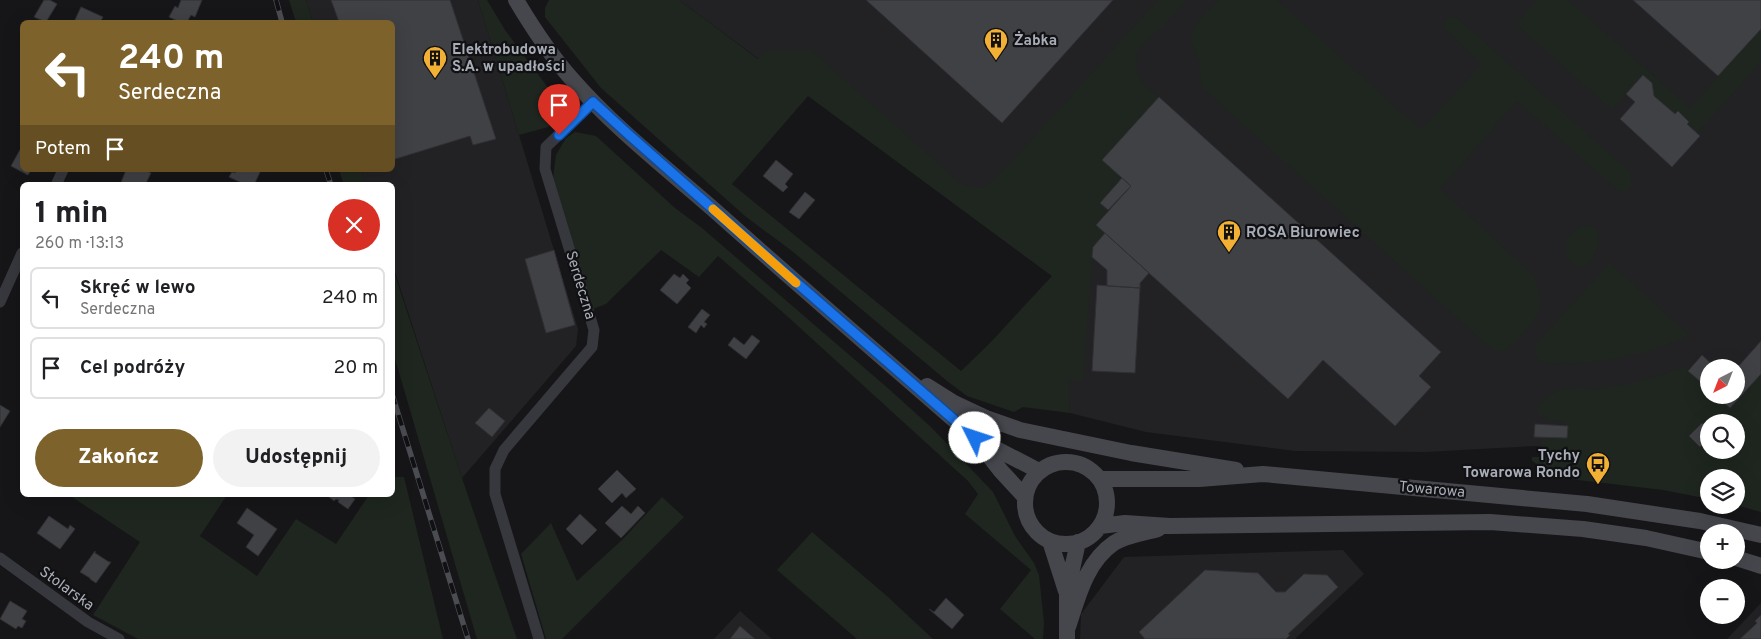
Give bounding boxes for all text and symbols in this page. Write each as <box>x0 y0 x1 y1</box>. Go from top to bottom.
building icon: Żabka <box>983 27 1009 61</box>
place label: Żabka <box>1014 31 1057 51</box>
text: 240 m <box>118 37 224 81</box>
icon: left <box>35 40 100 105</box>
place label: Elektrobudowa S.A. w upadłości <box>452 41 565 77</box>
building icon: Elektrobudowa S.A. w upadłości <box>422 45 448 79</box>
text: Serdeczna <box>118 80 221 107</box>
pin <box>538 84 580 135</box>
icon: arrive <box>545 91 573 119</box>
icon: arrive <box>101 135 129 163</box>
text: Potem <box>35 137 91 161</box>
text: 1 min <box>35 196 108 233</box>
button: close <box>328 199 380 251</box>
building icon: ROSA Biurowiec <box>1216 219 1242 253</box>
place label: ROSA Biurowiec <box>1246 224 1360 243</box>
text: 260 m · 13:13 <box>35 234 124 254</box>
street label: Serdeczna <box>560 249 599 322</box>
text: Skręć w lewo <box>80 276 195 300</box>
icon: left <box>37 284 65 312</box>
text: 240 m <box>322 286 378 310</box>
text: Serdeczna <box>80 300 155 320</box>
icon: arrive <box>37 354 65 382</box>
text: Cel podróży <box>80 356 185 380</box>
text: 20 m <box>334 356 378 380</box>
north arrow <box>1700 359 1745 404</box>
map controls <box>1700 359 1745 624</box>
position arrow <box>948 411 1000 463</box>
button: search <box>1700 414 1745 459</box>
button: Zakończ <box>35 429 203 487</box>
button: Udostępnij <box>213 429 380 487</box>
place label: Tychy Towarowa Rondo <box>1463 447 1580 483</box>
bus stop icon: Tychy Towarowa Rondo <box>1585 451 1611 485</box>
button: layers <box>1700 469 1745 514</box>
street label: Towarowa <box>1398 478 1466 503</box>
button: + <box>1700 524 1745 569</box>
street label: Stolarska <box>35 563 97 615</box>
button: − <box>1700 579 1745 624</box>

